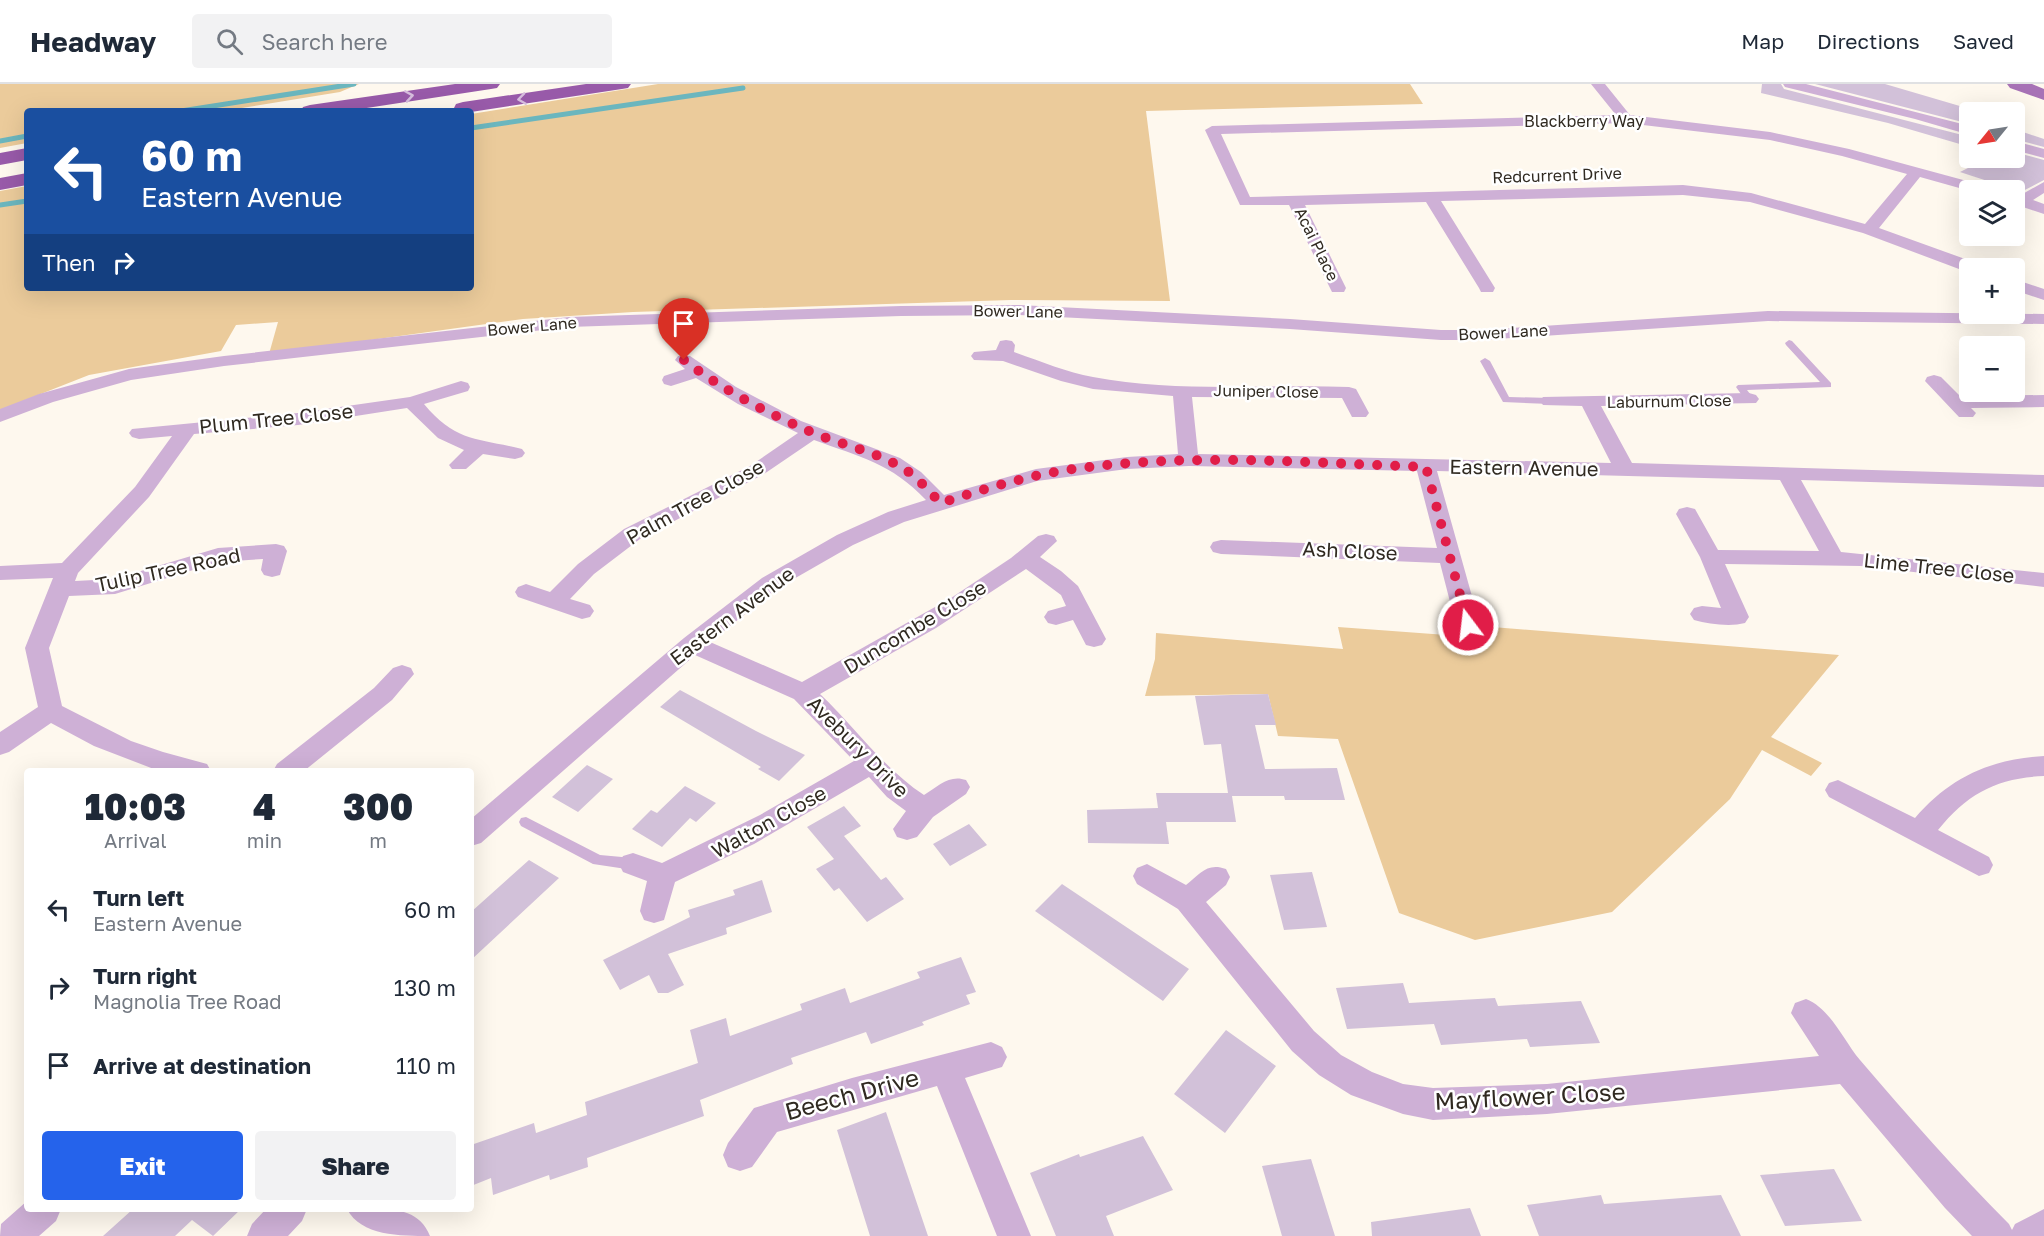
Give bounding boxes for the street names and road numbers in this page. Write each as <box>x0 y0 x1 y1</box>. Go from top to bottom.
street label: Blackberry Way <box>1524 111 1644 131</box>
street label: Redcurrent Drive <box>1492 163 1622 187</box>
street label: Acai Place <box>1291 204 1343 284</box>
street label: Bower Lane <box>973 300 1063 322</box>
street label: Bower Lane <box>486 312 578 340</box>
street label: Bower Lane <box>1458 320 1548 344</box>
street label: Juniper Close <box>1213 380 1319 402</box>
street label: Laburnum Close <box>1606 390 1732 412</box>
street label: Plum Tree Close <box>198 398 354 438</box>
street label: Palm Tree Close <box>621 453 768 549</box>
street label: Eastern Avenue <box>1449 454 1599 480</box>
street label: Ash Close <box>1302 536 1398 564</box>
street label: Tulip Tree Road <box>93 542 242 596</box>
street label: Lime Tree Close <box>1863 547 2016 587</box>
street label: Eastern Avenue <box>665 561 798 670</box>
street label: Duncombe Close <box>839 574 990 678</box>
street label: Avebury Drive <box>803 691 914 802</box>
street label: Walton Close <box>707 780 830 862</box>
street label: Beech Drive <box>782 1062 922 1125</box>
street label: Mayflower Close <box>1434 1076 1626 1115</box>

